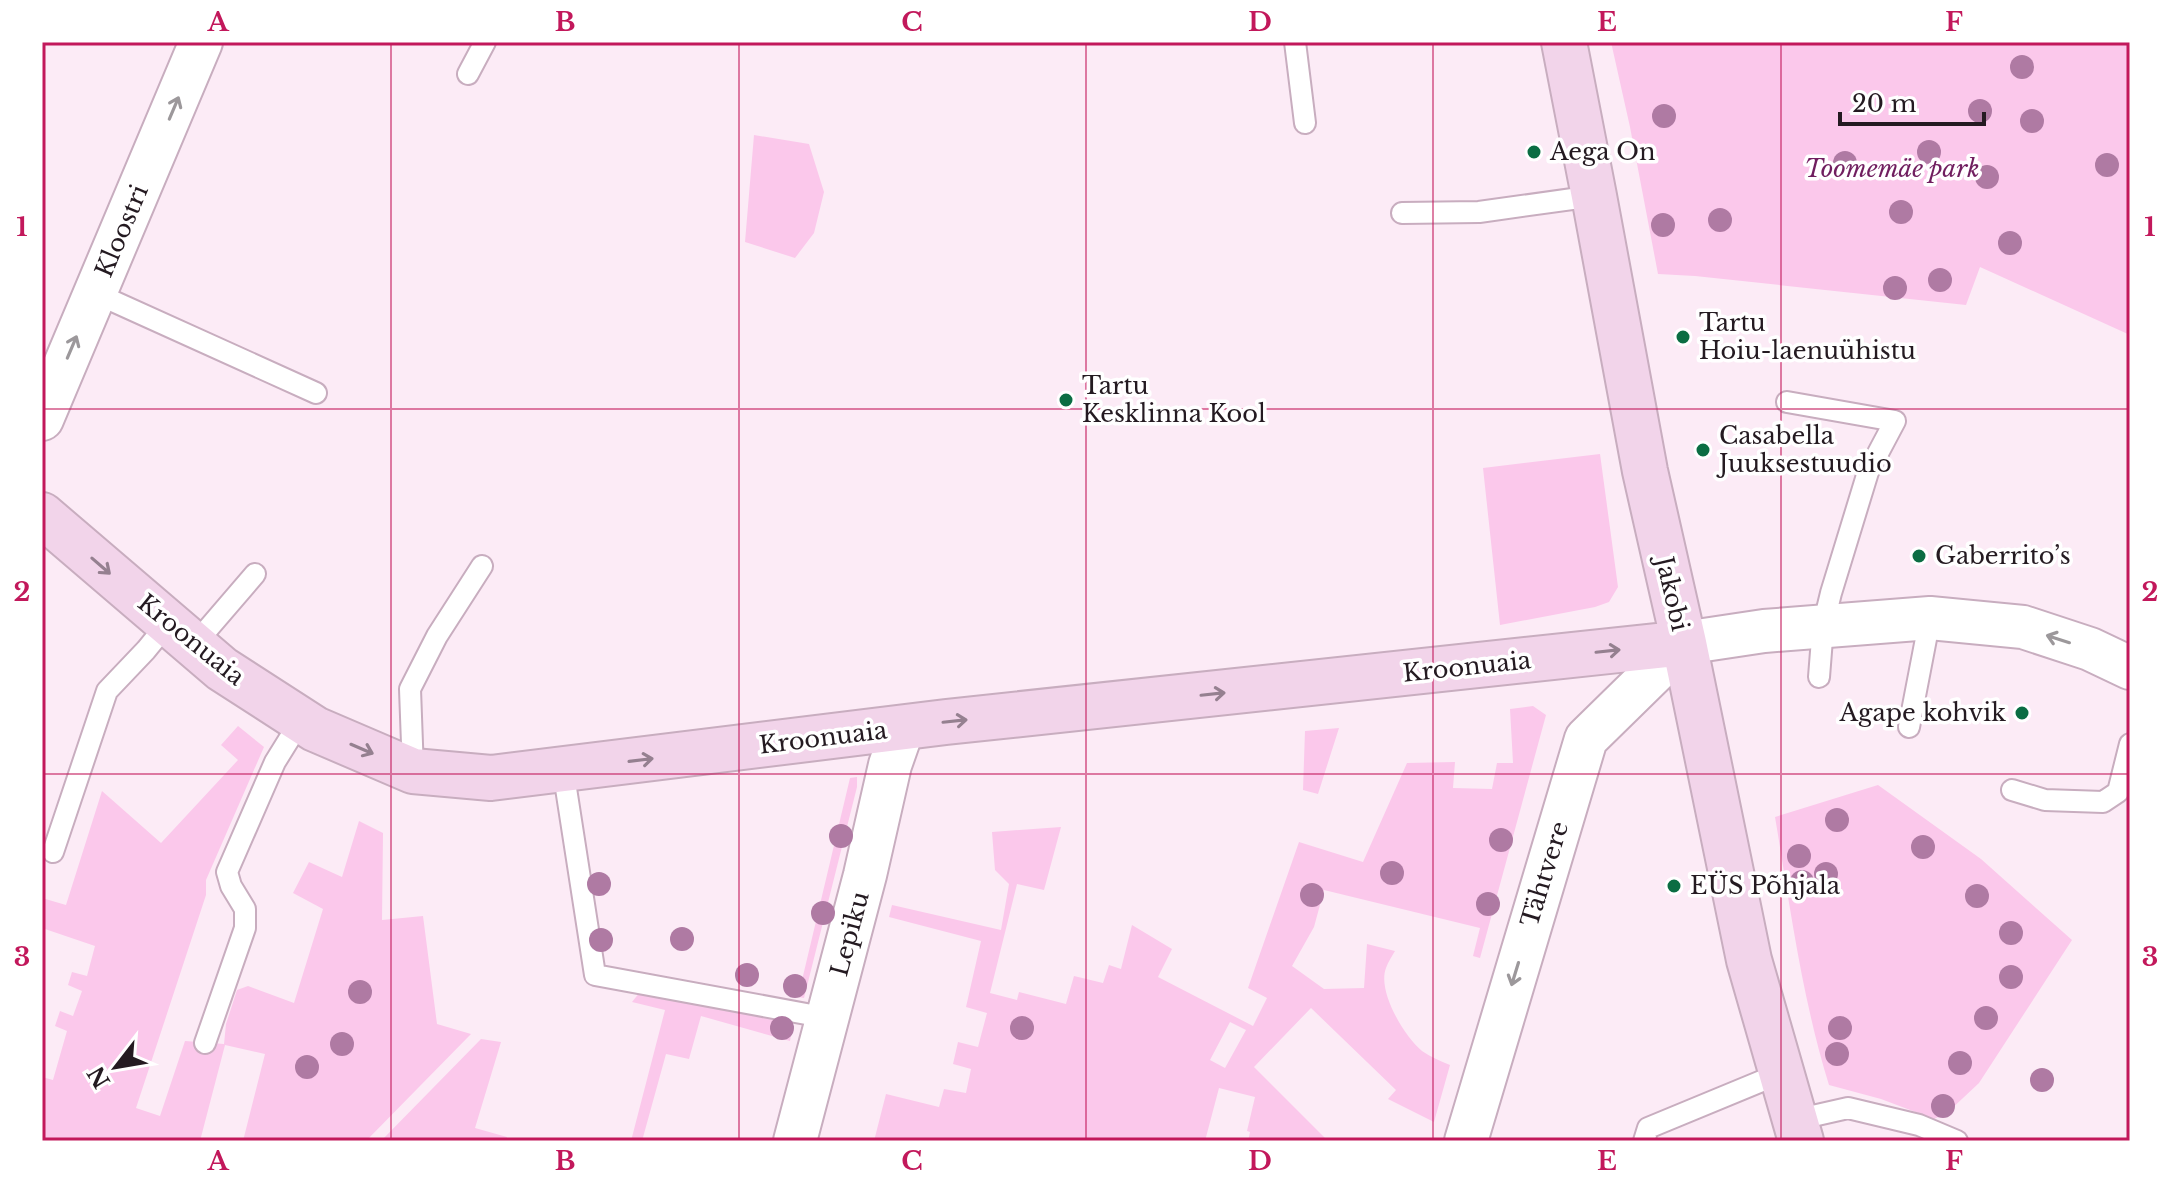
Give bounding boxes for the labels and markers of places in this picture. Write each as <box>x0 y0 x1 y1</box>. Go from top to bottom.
place label: Aega On <box>1549 137 1655 166</box>
marker: Aega On <box>1525 143 1543 161</box>
place label: Tartu Hoiu-laenuühistu <box>1699 308 1916 365</box>
marker: Tartu Hoiu-laenuühistu <box>1674 328 1692 346</box>
place label: Tartu Kesklinna Kool <box>1082 371 1266 428</box>
marker: Tartu Kesklinna Kool <box>1057 391 1075 409</box>
place label: Casabella Juuksestuudio <box>1716 421 1892 478</box>
marker: Casabella Juuksestuudio <box>1694 441 1712 459</box>
place label: Gaberrito’s <box>1935 541 2071 570</box>
marker: Gaberrito’s <box>1910 547 1928 565</box>
place label: Agape kohvik <box>1839 698 2006 727</box>
marker: Agape kohvik <box>2013 704 2031 722</box>
place label: EÜS Põhjala <box>1690 870 1841 900</box>
marker: EÜS Põhjala <box>1665 877 1683 895</box>

